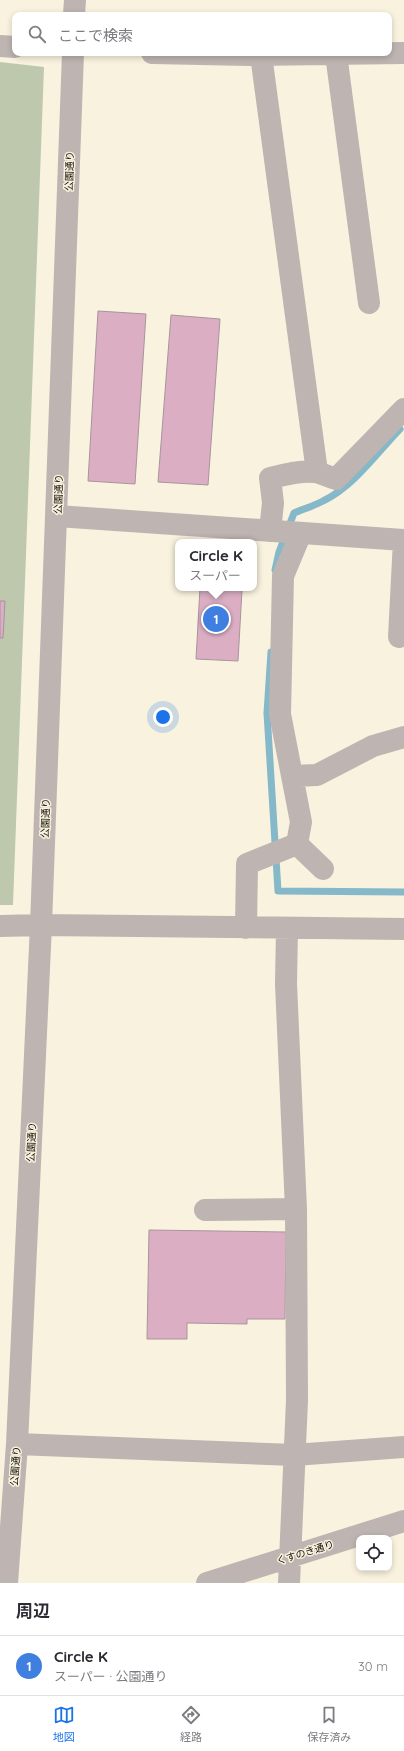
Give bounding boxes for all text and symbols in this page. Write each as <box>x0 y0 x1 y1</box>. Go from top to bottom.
search box <box>12 12 392 56</box>
icon: search <box>26 23 48 45</box>
text: ここで検索 <box>58 26 133 45</box>
street label: 公園通り <box>62 151 77 191</box>
street label: 公園通り <box>51 474 66 514</box>
popup <box>175 539 257 591</box>
text: Circle K <box>189 546 243 565</box>
text: スーパー <box>189 567 241 583</box>
pin: 1 <box>203 604 229 634</box>
your location <box>153 707 173 727</box>
street label: 公園通り <box>38 798 53 838</box>
street label: 公園通り <box>24 1122 39 1162</box>
street label: 公園通り <box>8 1446 23 1486</box>
map controls <box>356 1535 392 1571</box>
button: locate <box>356 1535 392 1571</box>
street label: くすのき通り <box>275 1538 336 1567</box>
text: 周辺 <box>16 1600 50 1621</box>
text: Circle K <box>54 1647 108 1666</box>
text: 1 <box>26 1658 32 1674</box>
text: 30 m <box>358 1658 388 1674</box>
text: スーパー · 公園通り <box>54 1668 168 1684</box>
tab: 地図 <box>53 1704 75 1744</box>
tab: 経路 <box>180 1704 202 1744</box>
tab: 保存済み <box>307 1704 351 1744</box>

